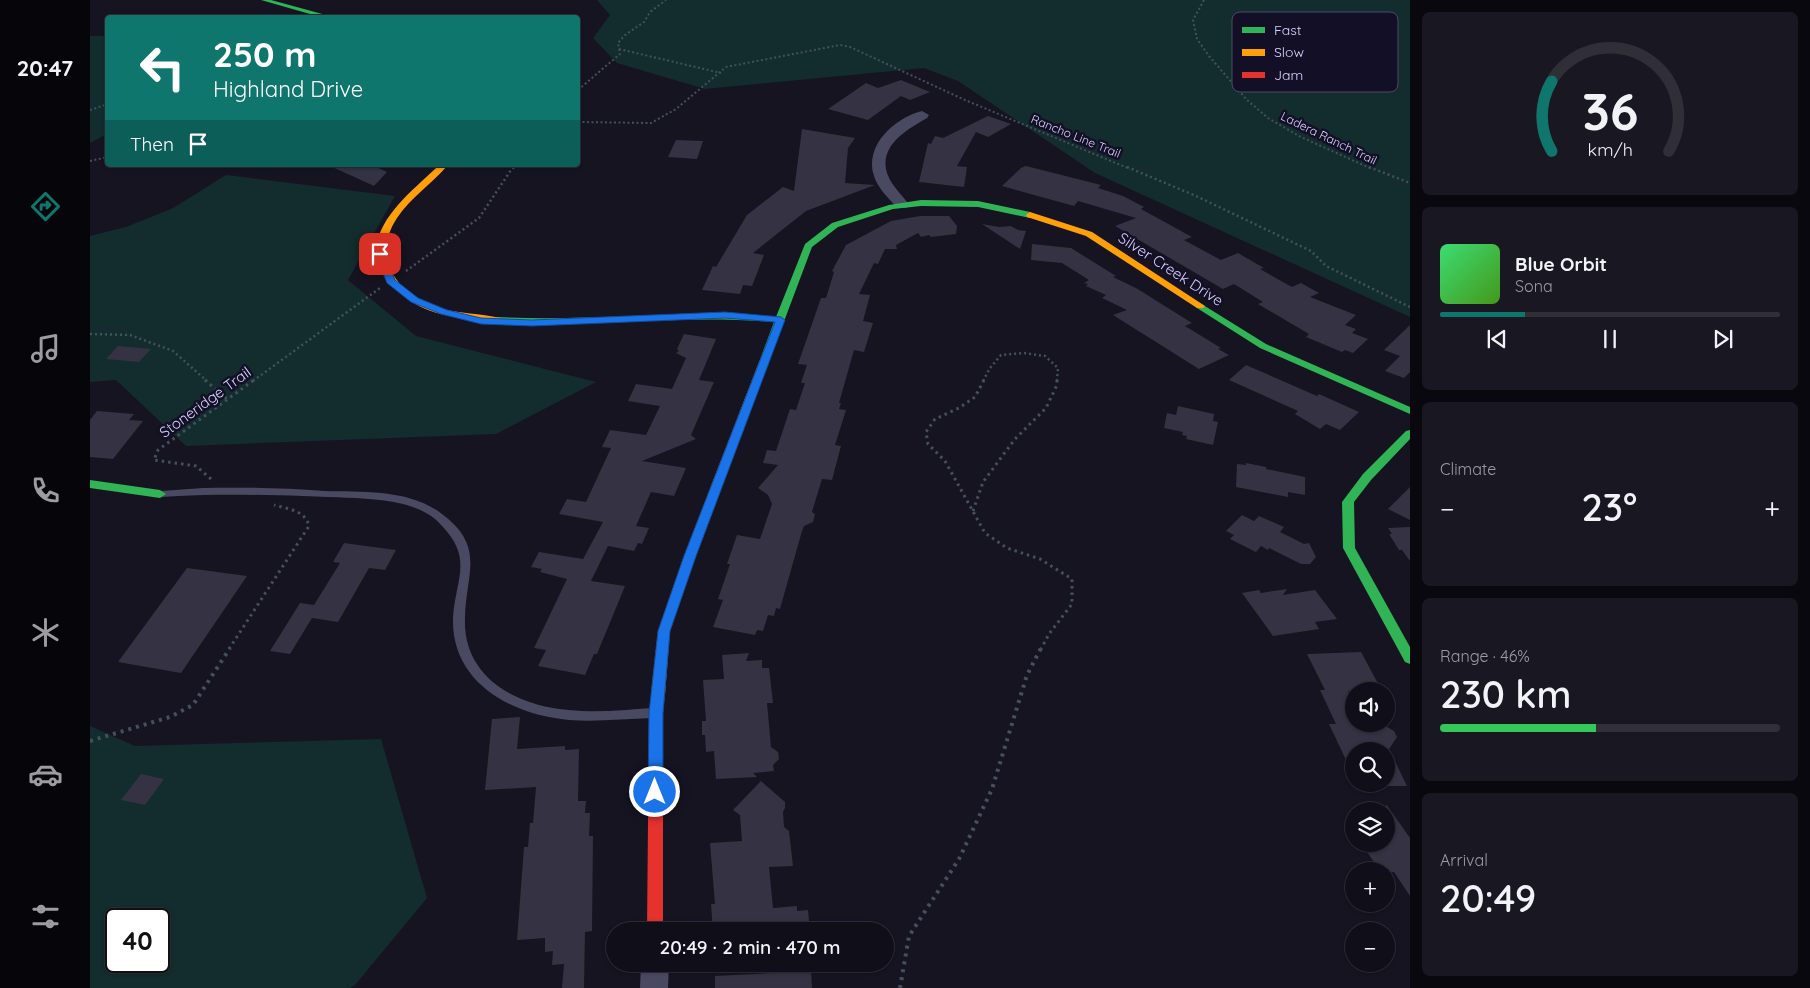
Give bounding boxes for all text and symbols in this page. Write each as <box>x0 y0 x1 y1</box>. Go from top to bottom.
legend <box>1232 12 1398 92</box>
text: Fast <box>1274 21 1302 39</box>
text: 250 m <box>213 32 317 76</box>
icon: left <box>130 35 195 100</box>
text: Slow <box>1274 43 1304 61</box>
text: 20:47 <box>17 54 73 82</box>
text: Jam <box>1274 66 1303 84</box>
text: Highland Drive <box>213 75 363 103</box>
text: 36 <box>1582 78 1638 143</box>
street label: Ladera Ranch Trail <box>1279 108 1379 168</box>
street label: Rancho Line Trail <box>1029 111 1123 161</box>
icon: arrive <box>184 130 212 158</box>
text: Then <box>130 132 174 156</box>
text: km/h <box>1587 138 1633 160</box>
icon: directions <box>28 189 63 224</box>
street label: Silver Creek Drive <box>1115 228 1227 310</box>
pin <box>359 233 401 275</box>
icon: arrive <box>366 240 394 268</box>
text: Blue Orbit <box>1515 252 1607 276</box>
text: Sona <box>1515 276 1553 296</box>
icon: previous <box>1483 325 1511 353</box>
icon: pause <box>1596 325 1624 353</box>
icon: next <box>1709 325 1737 353</box>
icon: music <box>28 331 63 366</box>
street label: Stoneridge Trail <box>155 362 255 442</box>
text: Climate <box>1440 459 1496 479</box>
icon: phone <box>28 473 63 508</box>
text: 23° <box>1581 483 1637 531</box>
text: − <box>1440 491 1455 526</box>
text: + <box>1764 491 1780 526</box>
icon: climate <box>28 615 63 650</box>
text: Range · 46% <box>1440 646 1530 666</box>
text: 230 km <box>1440 670 1571 718</box>
map controls <box>1345 682 1395 972</box>
button: sound <box>1345 682 1395 732</box>
button: search <box>1345 742 1395 792</box>
icon: car <box>28 757 63 792</box>
position arrow <box>628 765 680 817</box>
button: layers <box>1345 802 1395 852</box>
text: Arrival <box>1440 850 1488 870</box>
button: + <box>1345 862 1395 912</box>
text: 20:49 <box>1440 874 1536 922</box>
icon: filters <box>28 899 63 934</box>
speed limit sign: 40 <box>105 908 170 973</box>
button: − <box>1345 922 1395 972</box>
text: 20:49 · 2 min · 470 m <box>659 935 841 959</box>

